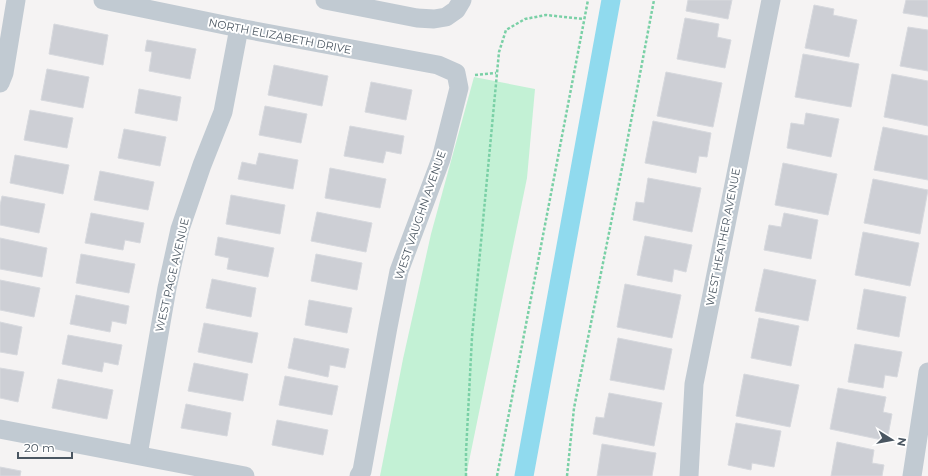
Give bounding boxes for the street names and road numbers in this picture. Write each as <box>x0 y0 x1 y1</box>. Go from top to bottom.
street label: NORTH ELIZABETH DRIVE <box>207 15 353 57</box>
street label: WEST VAUGHN AVENUE <box>391 149 449 281</box>
street label: WEST HEATHER AVENUE <box>703 167 743 307</box>
street label: WEST PAGE AVENUE <box>152 217 192 333</box>

